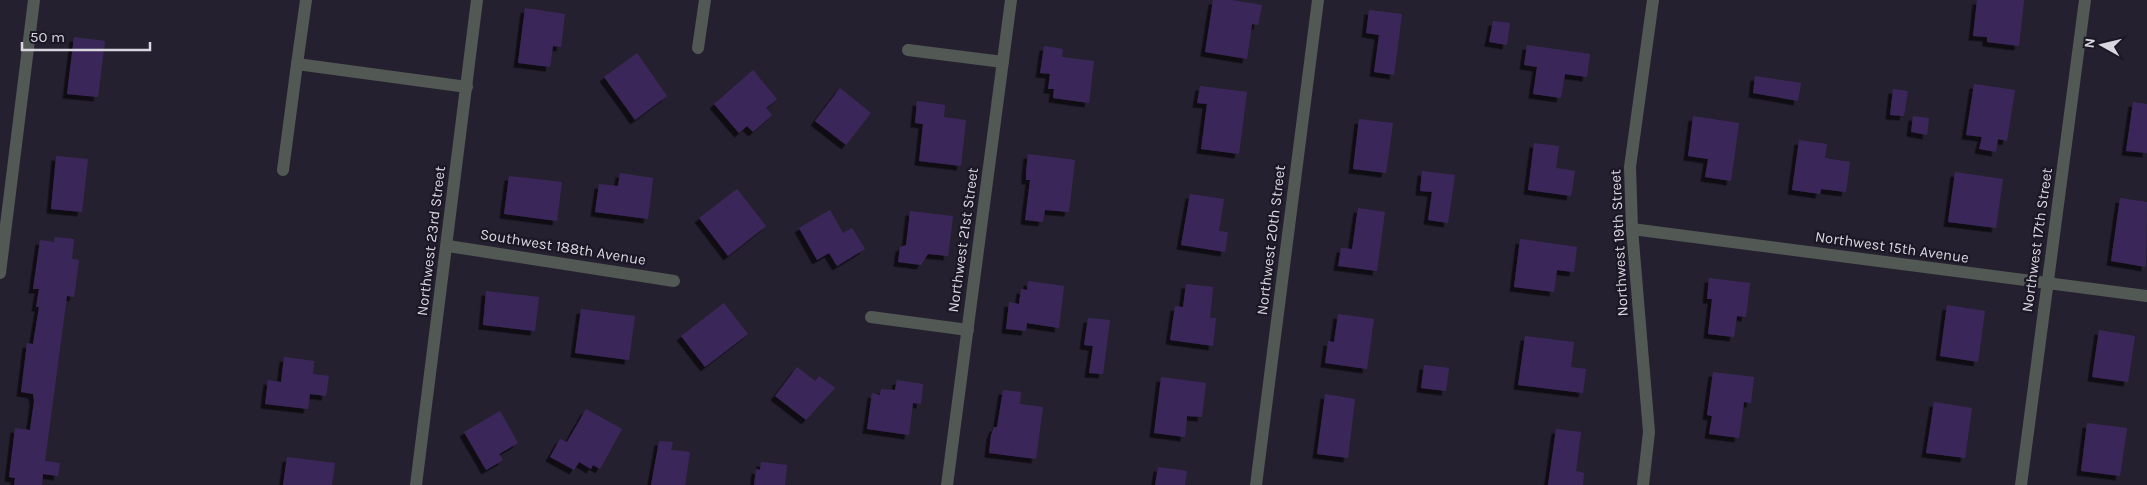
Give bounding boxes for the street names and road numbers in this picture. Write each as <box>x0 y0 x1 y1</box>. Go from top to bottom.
street label: Northwest 20th Street <box>1253 163 1289 316</box>
street label: Northwest 23rd Street <box>413 165 449 317</box>
street label: Northwest 21st Street <box>944 166 982 314</box>
street label: Northwest 17th Street <box>2018 166 2056 313</box>
street label: Northwest 19th Street <box>1606 169 1632 317</box>
street label: Southwest 188th Avenue <box>479 225 647 269</box>
street label: Northwest 15th Avenue <box>1814 227 1970 267</box>

